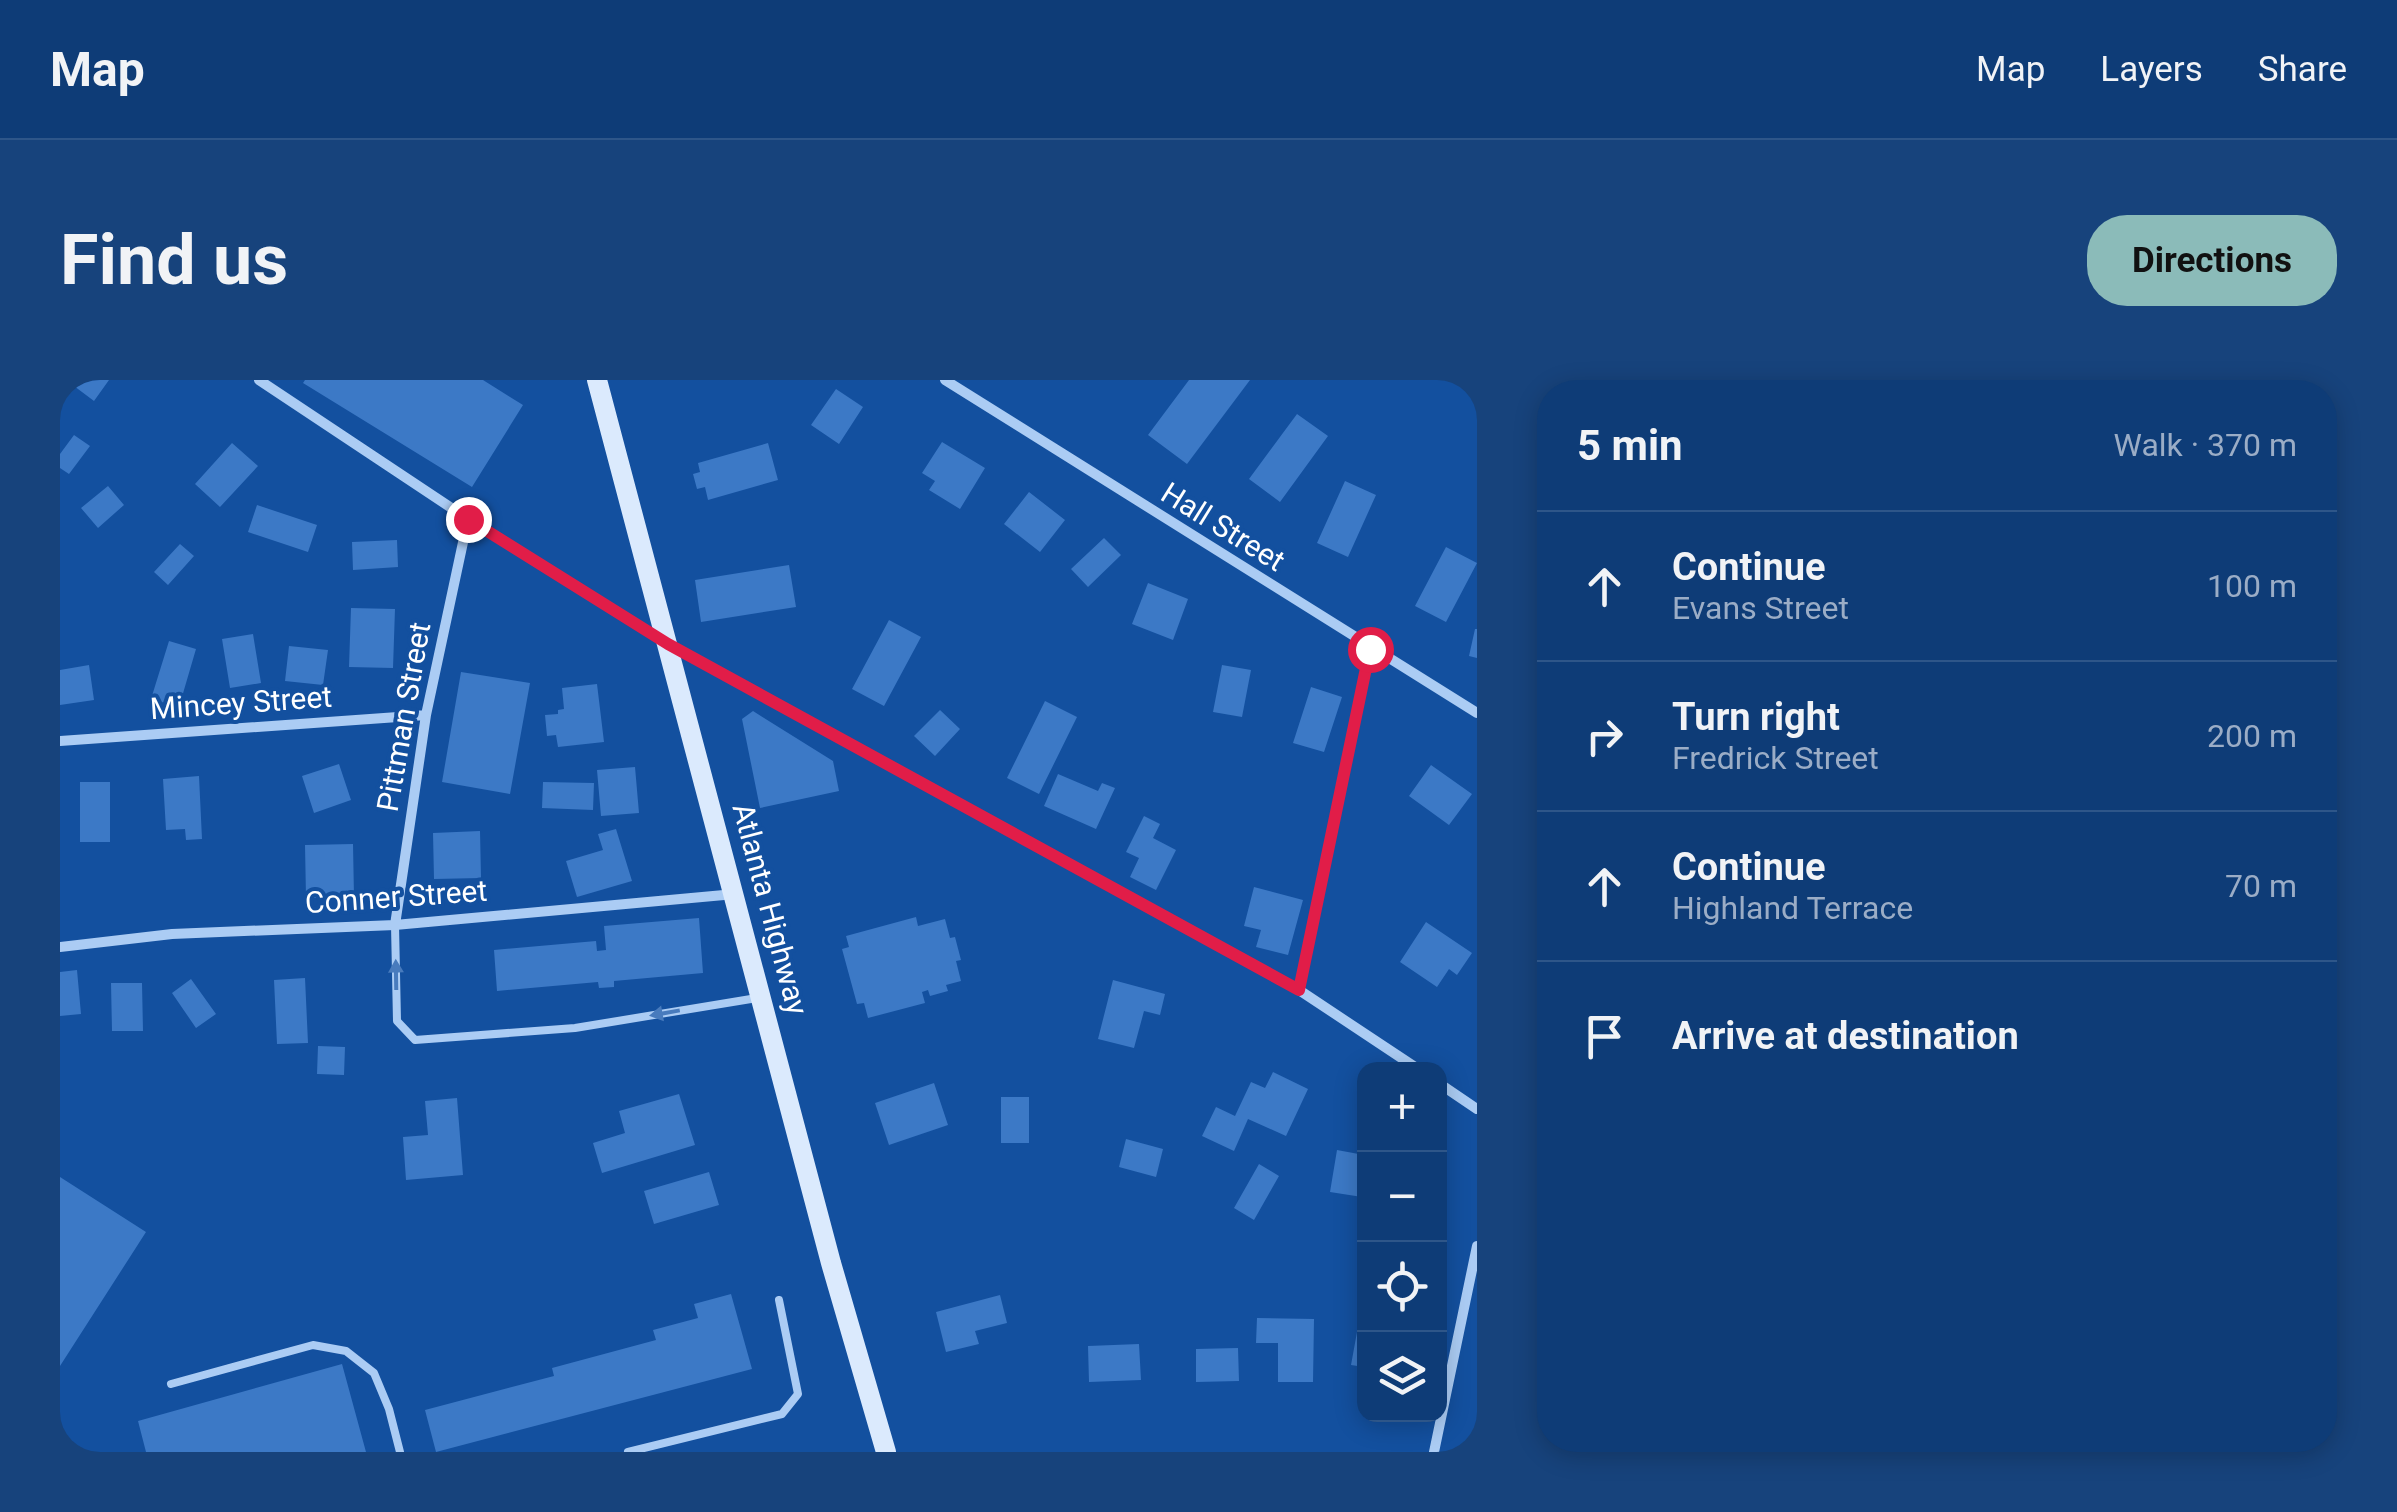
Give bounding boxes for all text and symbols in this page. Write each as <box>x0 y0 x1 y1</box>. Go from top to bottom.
text: Map <box>50 41 145 98</box>
text: Map <box>1976 49 2045 90</box>
text: Layers <box>2100 49 2203 90</box>
text: Share <box>2258 49 2347 90</box>
button: Directions <box>2087 215 2337 306</box>
text: Find us <box>60 219 288 301</box>
text: 5 min <box>1577 421 1683 470</box>
text: Walk · 370 m <box>2114 426 2297 464</box>
street label: Hall Street <box>1155 475 1291 578</box>
route end <box>446 497 492 543</box>
text: Continue <box>1672 545 1826 589</box>
icon: ahead <box>1577 559 1632 614</box>
text: 100 m <box>2207 567 2297 605</box>
text: Evans Street <box>1672 589 1849 627</box>
street label: Pittman Street <box>370 620 437 814</box>
route start <box>1348 627 1394 673</box>
street label: Mincey Street <box>149 679 333 726</box>
text: Turn right <box>1672 695 1840 739</box>
icon: right <box>1577 709 1632 764</box>
text: 200 m <box>2207 717 2297 755</box>
text: Fredrick Street <box>1672 739 1879 777</box>
street label: Atlanta Highway <box>725 799 816 1019</box>
text: Continue <box>1672 845 1826 889</box>
icon: ahead <box>1577 859 1632 914</box>
text: 70 m <box>2225 867 2297 905</box>
street label: Conner Street <box>304 873 488 920</box>
text: Highland Terrace <box>1672 889 1913 927</box>
one-way arrow <box>388 958 404 990</box>
one-way arrow <box>649 1006 681 1021</box>
icon: arrive <box>1577 1009 1632 1064</box>
text: Arrive at destination <box>1672 1014 2019 1058</box>
map controls <box>1357 1062 1447 1422</box>
button: + <box>1357 1062 1447 1152</box>
button: − <box>1357 1152 1447 1242</box>
button: locate <box>1357 1242 1447 1332</box>
button: layers <box>1357 1332 1447 1422</box>

